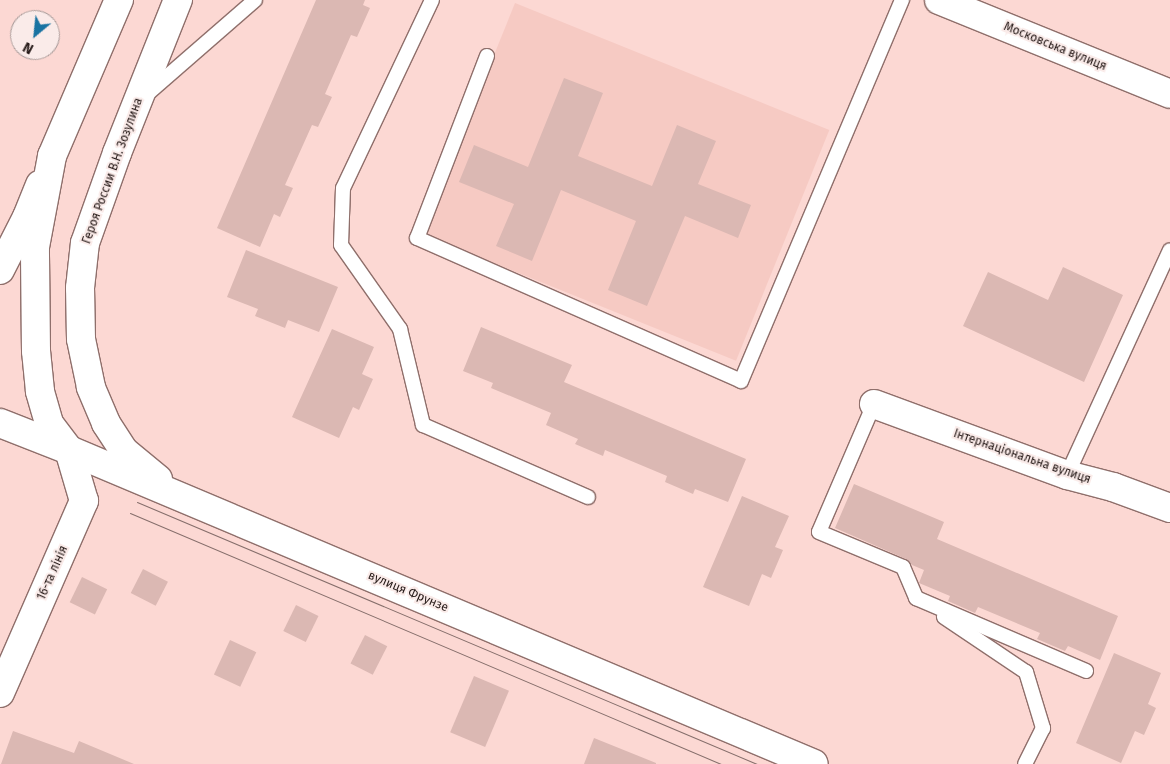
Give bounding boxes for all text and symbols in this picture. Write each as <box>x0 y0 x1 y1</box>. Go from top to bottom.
north arrow <box>10 10 60 60</box>
street label: Московська вулиця <box>1001 20 1109 74</box>
text: N <box>20 38 36 57</box>
street label: Героя России В.Н. Зозулина <box>80 96 146 246</box>
street label: Інтернаціональна вулиця <box>951 427 1093 487</box>
street label: 16-та лінія <box>35 543 71 603</box>
street label: вулиця Фрунзе <box>366 569 450 615</box>

